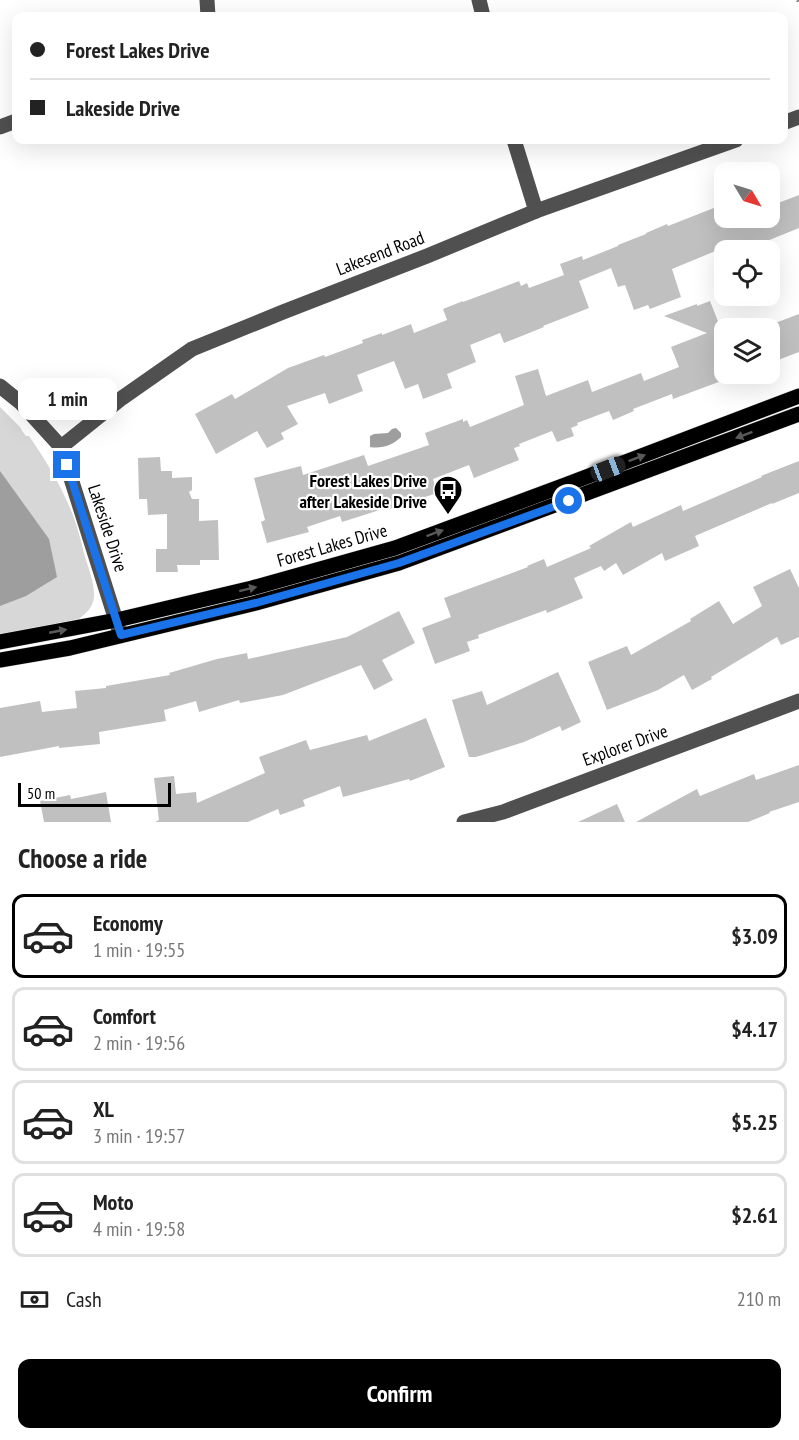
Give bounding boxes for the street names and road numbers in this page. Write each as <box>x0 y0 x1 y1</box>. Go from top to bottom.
street label: Lakesend Road <box>333 226 427 280</box>
street label: Lakeside Drive <box>83 481 133 575</box>
street label: Forest Lakes Drive <box>274 518 390 572</box>
street label: Explorer Drive <box>579 719 671 771</box>

